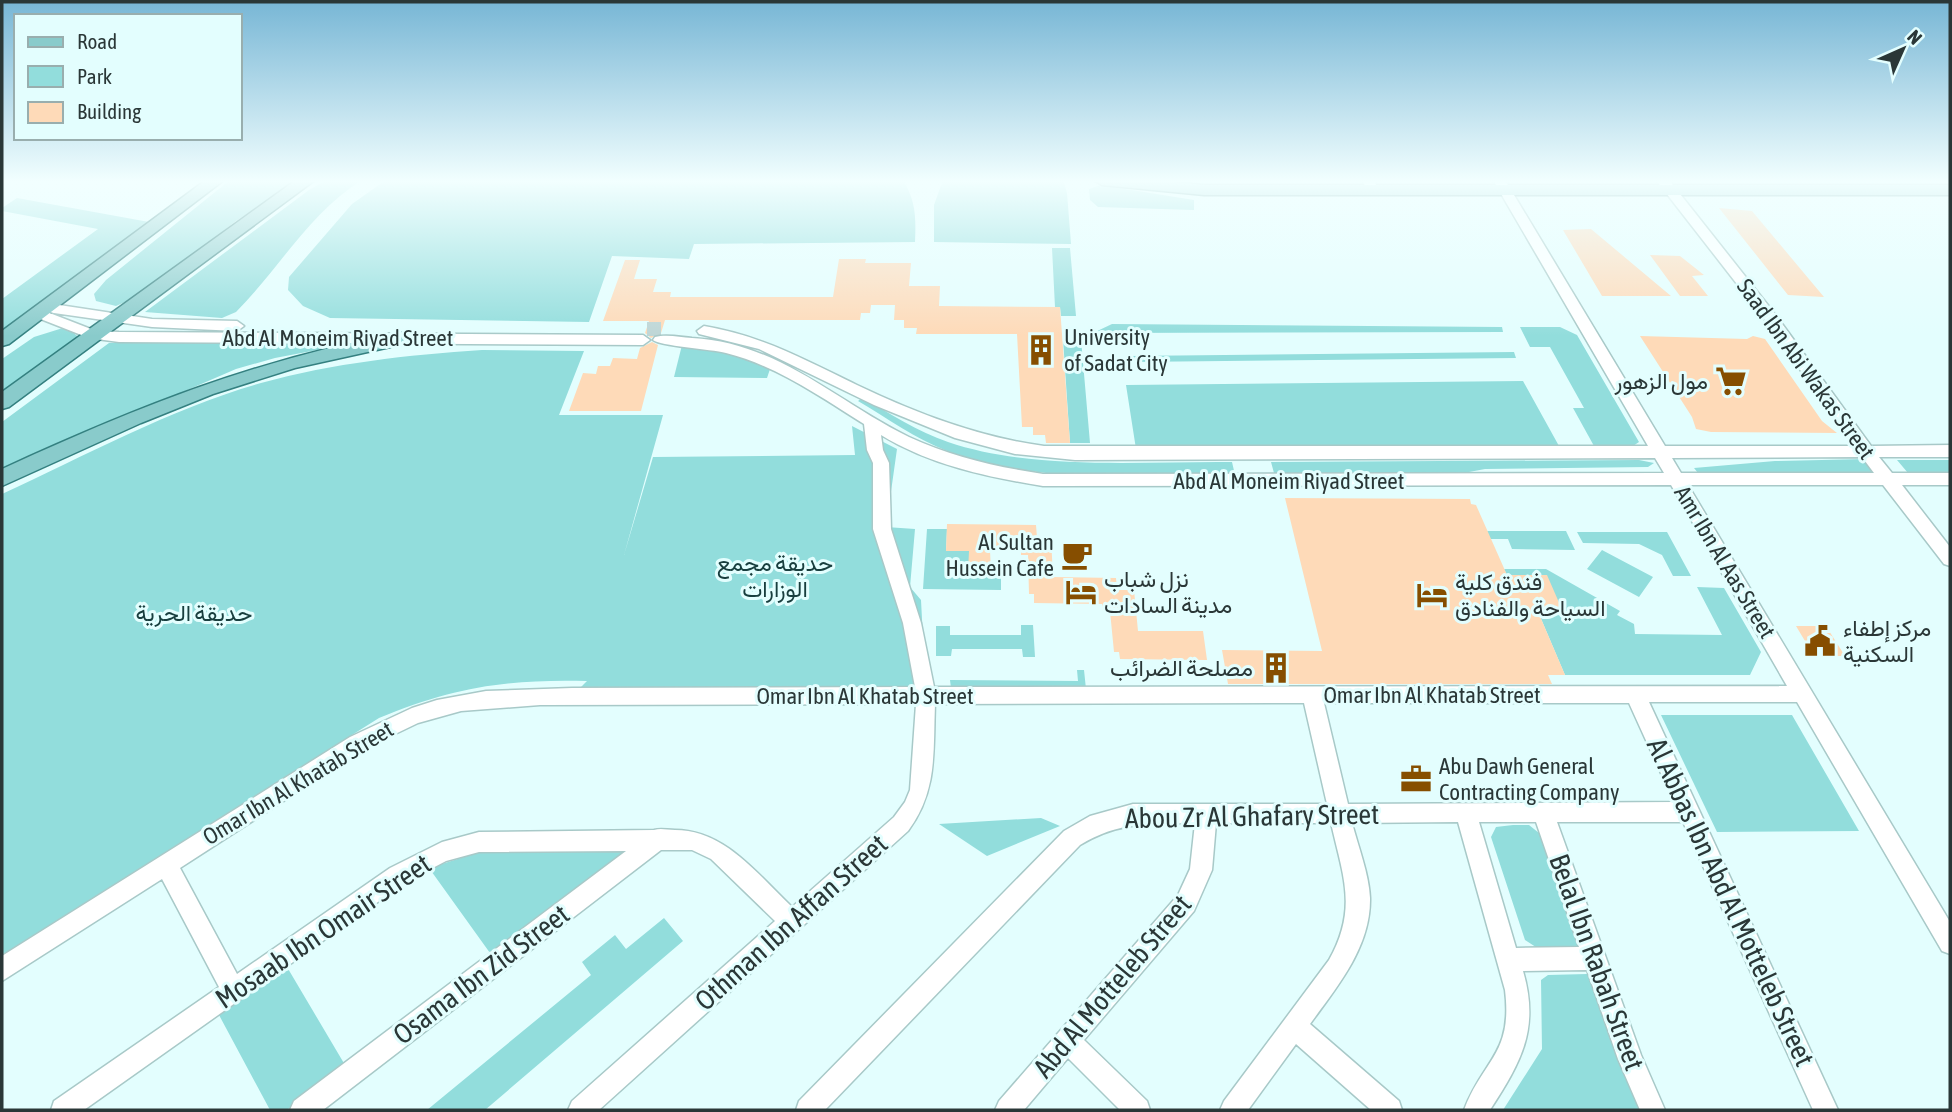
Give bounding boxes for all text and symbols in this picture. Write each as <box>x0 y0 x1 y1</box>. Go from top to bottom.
legend <box>14 14 242 140</box>
north arrow <box>1868 14 1938 84</box>
text: N <box>1903 25 1927 49</box>
text: Road <box>77 29 117 53</box>
text: Park <box>77 64 112 88</box>
text: Building <box>77 99 141 123</box>
street label: Saad Ibn Abi Wakas Street <box>1732 274 1880 464</box>
place label: University of Sadat City <box>1064 324 1168 376</box>
street label: Abd Al Moneim Riyad Street <box>223 325 453 351</box>
building icon: University of Sadat City <box>1024 333 1058 367</box>
supermarket icon: مول الزهور <box>1714 364 1748 398</box>
place label: مول الزهور <box>1614 368 1708 396</box>
street label: Abd Al Moneim Riyad Street <box>1174 468 1404 494</box>
street label: Amr Ibn Al Aas Street <box>1669 481 1781 643</box>
place label: Al Sultan Hussein Cafe <box>945 529 1054 581</box>
cafe icon: Al Sultan Hussein Cafe <box>1060 538 1094 572</box>
park label: حديقة مجمع الوزارات <box>717 550 833 604</box>
place label: نزل شباب مدينة السادات <box>1104 566 1232 618</box>
place label: فندق كلية السياحة والفنادق <box>1455 569 1606 622</box>
hotel icon: نزل شباب مدينة السادات <box>1064 575 1098 609</box>
hotel icon: فندق كلية السياحة والفنادق <box>1415 578 1449 612</box>
park label: حديقة الحرية <box>136 600 252 628</box>
place label: مركز إطفاء السكنية <box>1843 615 1931 667</box>
public building icon: مركز إطفاء السكنية <box>1803 624 1837 658</box>
building icon: مصلحة الضرائب <box>1259 651 1293 685</box>
place label: مصلحة الضرائب <box>1110 655 1253 683</box>
street label: Omar Ibn Al Khatab Street <box>1323 682 1541 708</box>
street label: Omar Ibn Al Khatab Street <box>756 683 974 709</box>
street label: Omar Ibn Al Khatab Street <box>198 716 398 850</box>
street label: Al Abbas Ibn Abd Al Motteleb Street <box>1641 733 1821 1071</box>
place label: Abu Dawh General Contracting Company <box>1439 753 1620 805</box>
office icon: Abu Dawh General Contracting Company <box>1399 762 1433 796</box>
street label: Abou Zr Al Ghafary Street <box>1125 798 1379 834</box>
street label: Othman Ibn Affan Street <box>688 827 894 1017</box>
street label: Mosaab Ibn Omair Street <box>209 847 437 1015</box>
street label: Belal Ibn Rabah Street <box>1543 850 1651 1074</box>
street label: Abd Al Motteleb Street <box>1026 888 1198 1084</box>
street label: Osama Ibn Zid Street <box>387 898 575 1050</box>

